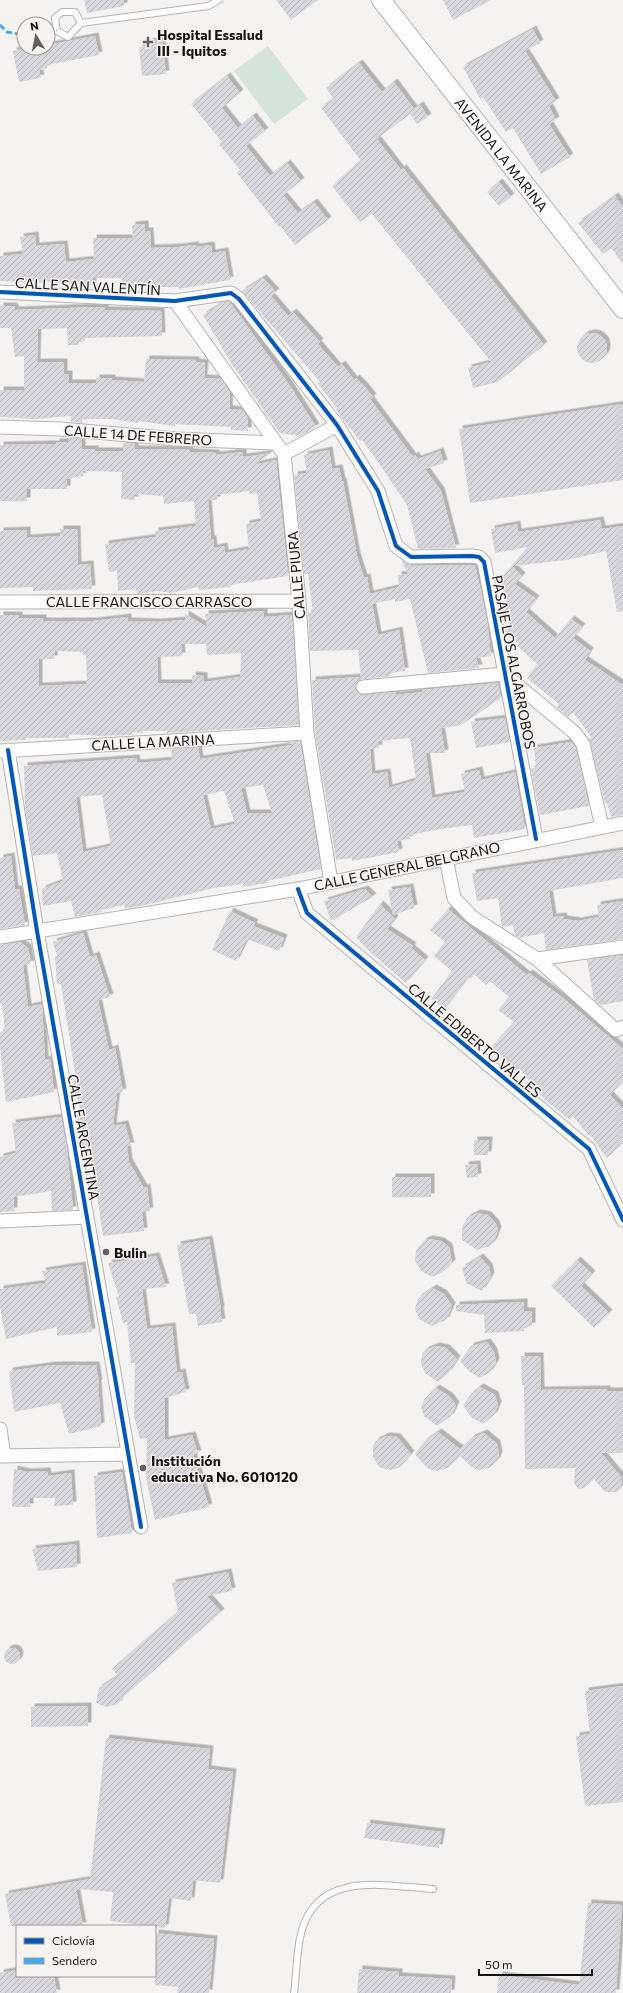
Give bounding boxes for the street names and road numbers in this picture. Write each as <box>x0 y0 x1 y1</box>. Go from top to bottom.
street label: AVENIDA LA MARINA <box>452 94 552 215</box>
street label: CALLE SAN VALENTÍN <box>15 274 161 298</box>
street label: CALLE 14 DE FEBRERO <box>63 421 213 449</box>
street label: CALLE PIURA <box>284 530 308 620</box>
street label: PASAJE LOS ALGARROBOS <box>489 574 539 750</box>
street label: CALLE FRANCISCO CARRASCO <box>46 593 252 610</box>
street label: CALLE LA MARINA <box>91 730 215 754</box>
street label: CALLE GENERAL BELGRANO <box>312 838 502 894</box>
street label: CALLE EDIBERTO VALLES <box>405 979 545 1101</box>
street label: CALLE ARGENTINA <box>65 1073 103 1202</box>

